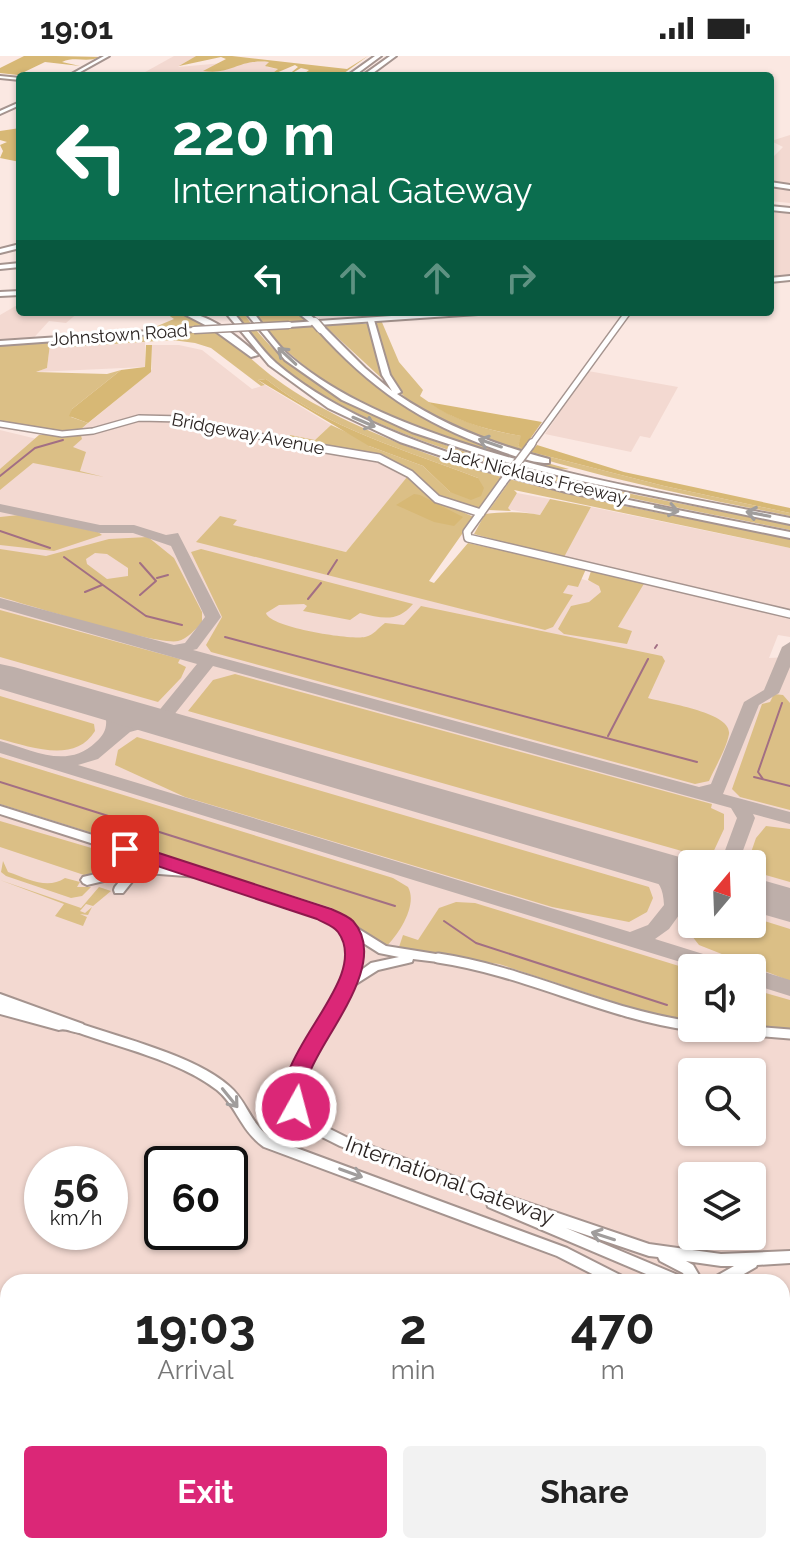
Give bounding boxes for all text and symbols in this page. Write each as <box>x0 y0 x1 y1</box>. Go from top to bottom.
text: 19:01 <box>40 11 113 46</box>
text: 220 m <box>172 102 335 168</box>
icon: left <box>40 104 144 208</box>
text: International Gateway <box>172 169 533 211</box>
icon: left <box>247 256 291 300</box>
icon: ahead <box>331 256 375 300</box>
icon: ahead <box>415 256 459 300</box>
icon: right <box>499 256 543 300</box>
street label: Johnstown Road <box>49 319 189 350</box>
one-way arrow <box>277 347 297 365</box>
street label: Bridgeway Avenue <box>170 408 327 459</box>
one-way arrow <box>351 415 376 430</box>
one-way arrow <box>477 435 502 450</box>
street label: Jack Nicklaus Freeway <box>441 442 629 509</box>
one-way arrow <box>654 502 680 517</box>
one-way arrow <box>746 506 772 521</box>
pin <box>91 815 159 883</box>
icon: arrive <box>103 827 147 871</box>
north arrow <box>678 850 766 938</box>
map controls <box>678 850 766 1250</box>
button: sound <box>678 954 766 1042</box>
button: search <box>678 1058 766 1146</box>
position arrow <box>254 1065 338 1149</box>
one-way arrow <box>222 1087 239 1108</box>
street label: International Gateway <box>342 1130 558 1230</box>
speed limit sign: 60 <box>144 1146 248 1250</box>
button: layers <box>678 1162 766 1250</box>
text: 56 <box>53 1164 99 1211</box>
one-way arrow <box>338 1167 363 1181</box>
text: km/h <box>50 1206 102 1230</box>
one-way arrow <box>591 1227 616 1242</box>
text: 19:03 <box>135 1299 255 1355</box>
text: 2 <box>400 1299 427 1355</box>
text: 470 <box>571 1299 655 1355</box>
text: Arrival <box>157 1355 234 1385</box>
text: min <box>391 1355 436 1385</box>
text: m <box>601 1355 625 1385</box>
button: Exit <box>24 1446 387 1538</box>
button: Share <box>403 1446 766 1538</box>

